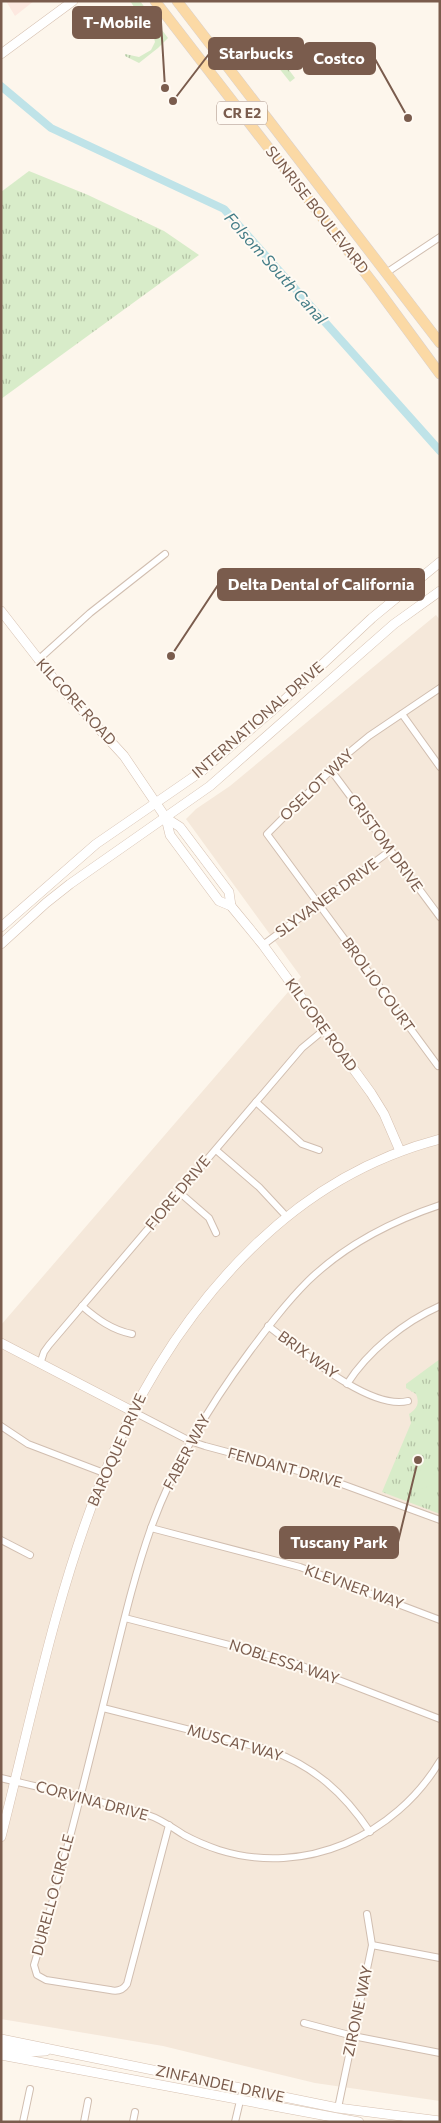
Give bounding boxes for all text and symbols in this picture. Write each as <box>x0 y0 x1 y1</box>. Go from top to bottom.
callout: T-Mobile <box>73 7 161 38</box>
text: T-Mobile <box>83 12 151 31</box>
callout: Starbucks <box>209 38 303 69</box>
text: Starbucks <box>219 43 293 62</box>
callout: Costco <box>304 43 375 74</box>
text: Costco <box>313 48 365 67</box>
road number: CR E2 <box>217 102 267 125</box>
street label: SUNRISE BOULEVARD <box>262 142 373 277</box>
water label: Folsom South Canal <box>221 208 332 328</box>
callout: Delta Dental of California <box>218 569 424 600</box>
text: Delta Dental of California <box>228 574 414 593</box>
street label: KILGORE ROAD <box>33 654 120 748</box>
street label: INTERNATIONAL DRIVE <box>188 657 327 781</box>
street label: OSELOT WAY <box>276 744 357 824</box>
street label: CRISTOM DRIVE <box>344 790 427 895</box>
street label: SLYVANER DRIVE <box>271 854 381 941</box>
street label: BROLIO COURT <box>338 934 419 1036</box>
street label: KILGORE ROAD <box>282 974 362 1074</box>
street label: FIORE DRIVE <box>141 1152 214 1233</box>
street label: BRIX WAY <box>275 1326 342 1382</box>
street label: BAROQUE DRIVE <box>83 1390 149 1509</box>
street label: FABER WAY <box>159 1411 214 1492</box>
street label: FENDANT DRIVE <box>226 1443 345 1491</box>
callout: Tuscany Park <box>280 1527 398 1558</box>
text: Tuscany Park <box>290 1532 389 1551</box>
street label: KLEVNER WAY <box>302 1560 406 1612</box>
street label: NOBLESSA WAY <box>227 1635 342 1687</box>
street label: MUSCAT WAY <box>185 1720 285 1764</box>
street label: CORVINA DRIVE <box>34 1776 151 1824</box>
street label: DURELLO CIRCLE <box>27 1832 77 1957</box>
street label: ZIRONE WAY <box>339 1964 375 2058</box>
street label: ZINFANDEL DRIVE <box>154 2061 286 2105</box>

